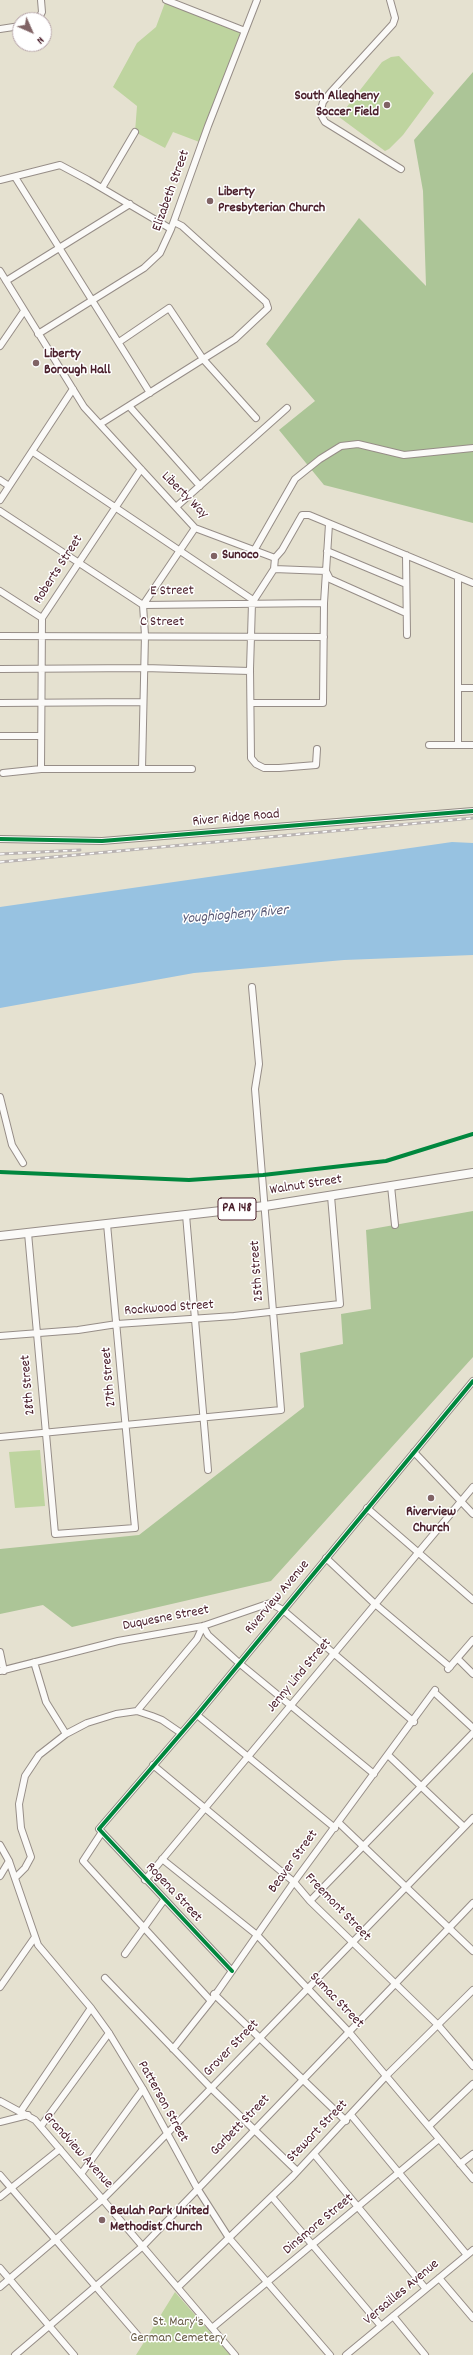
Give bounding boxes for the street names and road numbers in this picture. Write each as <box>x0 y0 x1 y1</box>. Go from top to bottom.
street label: Elizabeth Street <box>150 148 194 234</box>
street label: Liberty Way <box>157 469 211 523</box>
street label: Roberts Street <box>31 532 87 608</box>
street label: E Street <box>150 583 194 601</box>
street label: C Street <box>140 615 184 631</box>
street label: River Ridge Road <box>192 807 280 831</box>
street label: Walnut Street <box>269 1172 343 1200</box>
road number: PA 148 <box>218 1198 256 1220</box>
street label: 25th Street <box>247 1240 269 1302</box>
street label: Rockwood Street <box>124 1297 214 1321</box>
street label: 27th Street <box>99 1346 121 1408</box>
street label: 28th Street <box>18 1354 40 1416</box>
street label: Riverview Avenue <box>242 1557 314 1639</box>
street label: Duquesne Street <box>121 1602 211 1636</box>
street label: Jenny Lind Street <box>264 1636 336 1716</box>
street label: Beaver Street <box>266 1827 322 1897</box>
street label: Rogena Street <box>141 1860 205 1926</box>
street label: Freemont Street <box>300 1870 374 1946</box>
street label: Sumac Street <box>305 1970 367 2032</box>
street label: Grover Street <box>201 2017 263 2081</box>
street label: Patterson Street <box>133 2058 191 2146</box>
street label: Garbett Street <box>208 2092 274 2160</box>
street label: Stewart Street <box>284 2097 352 2167</box>
street label: Grandview Avenue <box>38 2109 116 2193</box>
street label: Dinsmore Street <box>280 2191 358 2259</box>
street label: Versailles Avenue <box>361 2257 443 2329</box>

